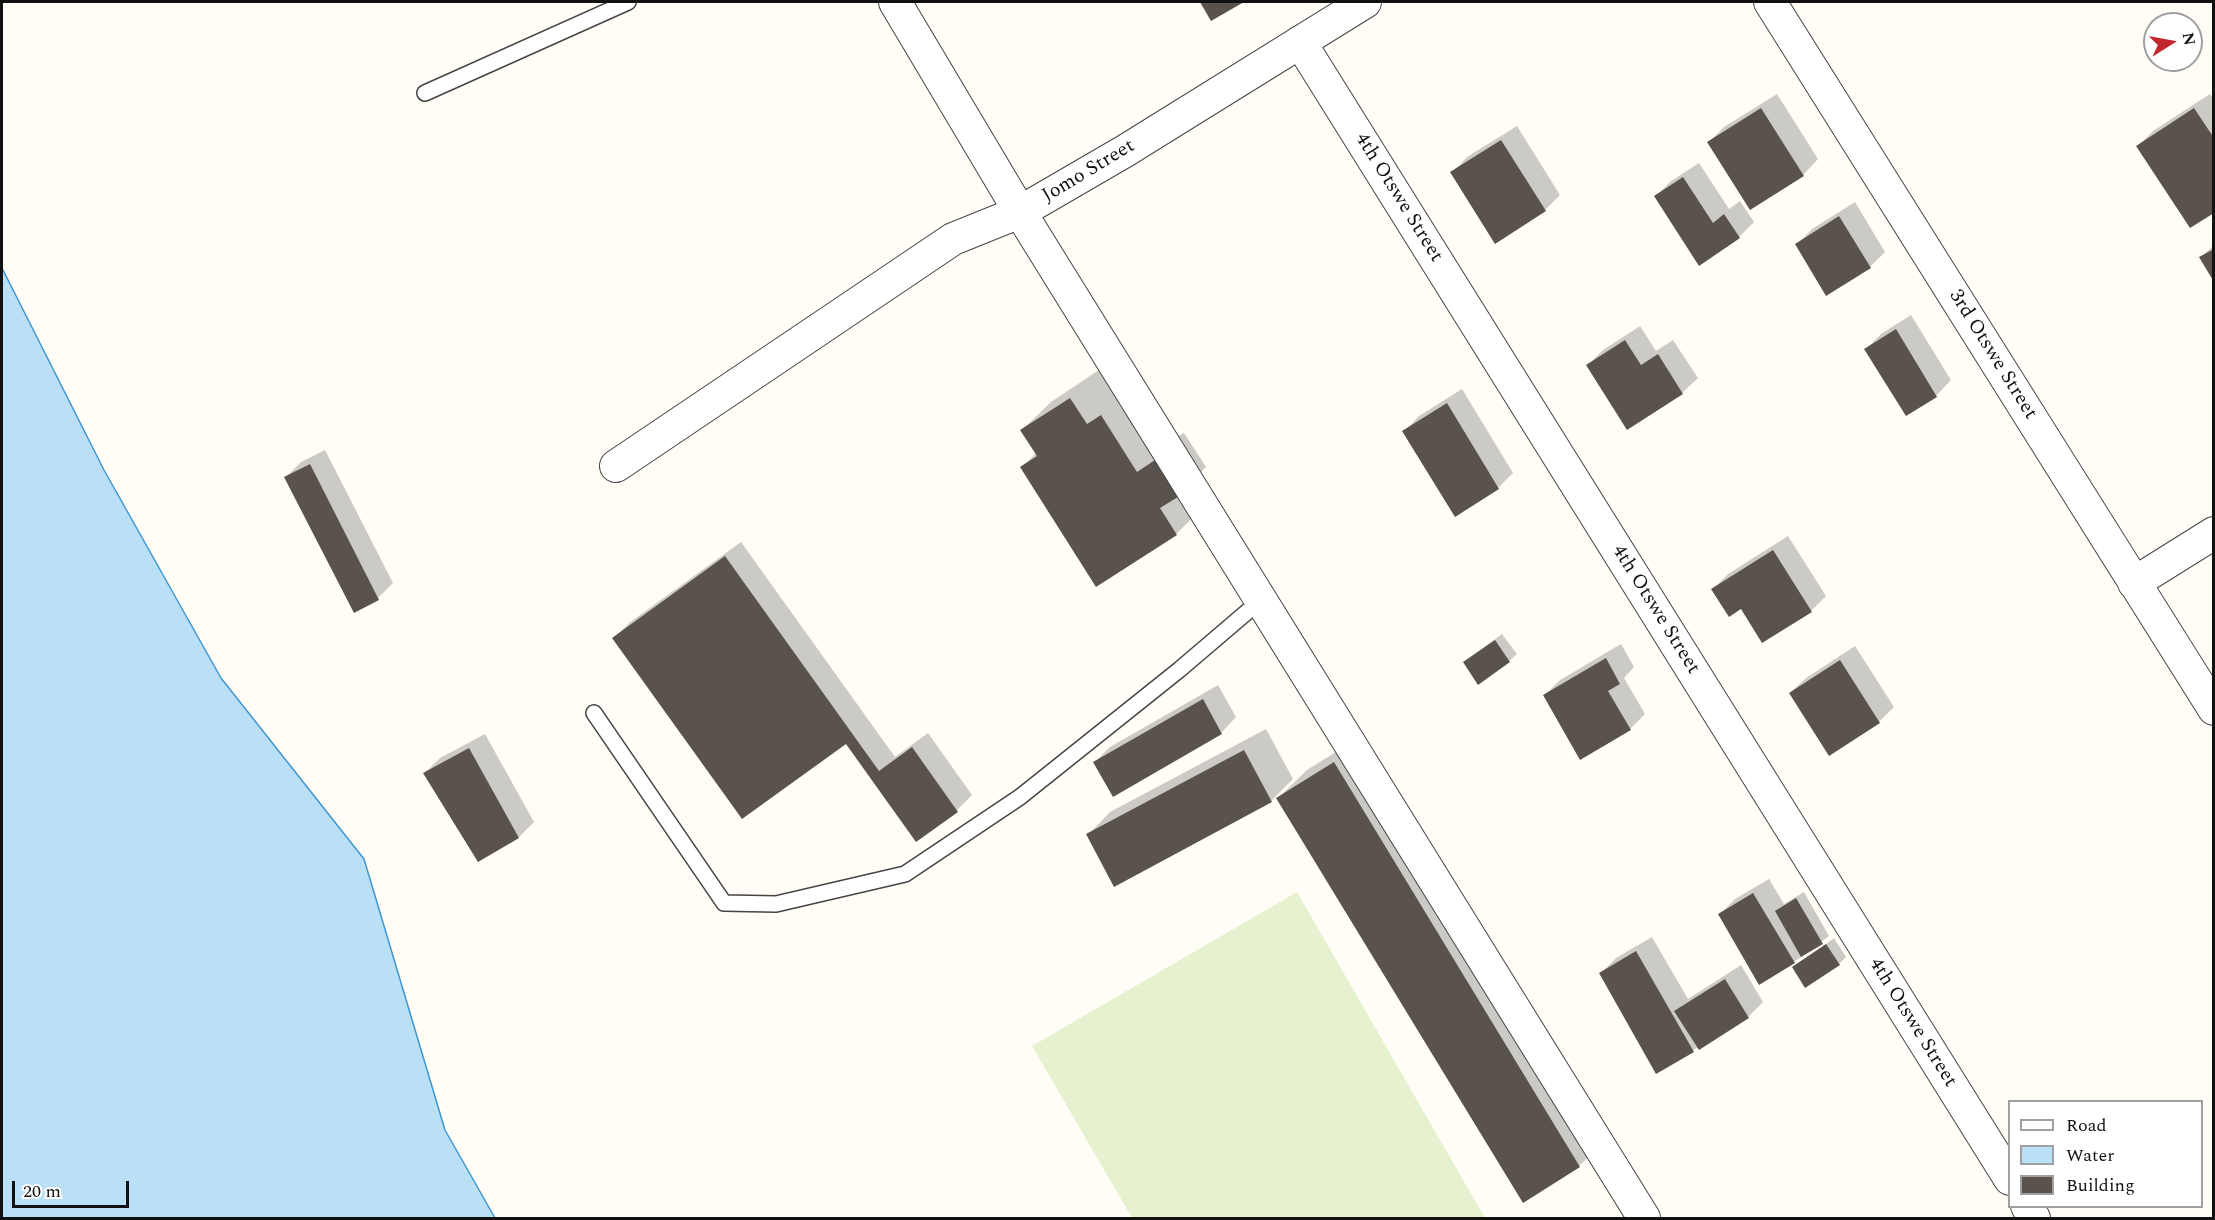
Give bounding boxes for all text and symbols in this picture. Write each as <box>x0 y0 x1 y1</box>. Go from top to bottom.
north arrow <box>2143 12 2203 72</box>
text: N <box>2176 30 2202 48</box>
street label: 4th Otswe Street <box>1349 129 1447 267</box>
street label: Jomo Street <box>1038 135 1140 209</box>
street label: 3rd Otswe Street <box>1943 286 2041 424</box>
street label: 4th Otswe Street <box>1606 541 1704 679</box>
street label: 4th Otswe Street <box>1863 954 1961 1092</box>
legend <box>2008 1100 2203 1208</box>
text: Road <box>2066 1112 2107 1139</box>
text: Water <box>2066 1142 2114 1169</box>
scale bar <box>15 1169 132 1207</box>
text: Building <box>2066 1172 2135 1199</box>
text: 20 m <box>23 1178 61 1205</box>

